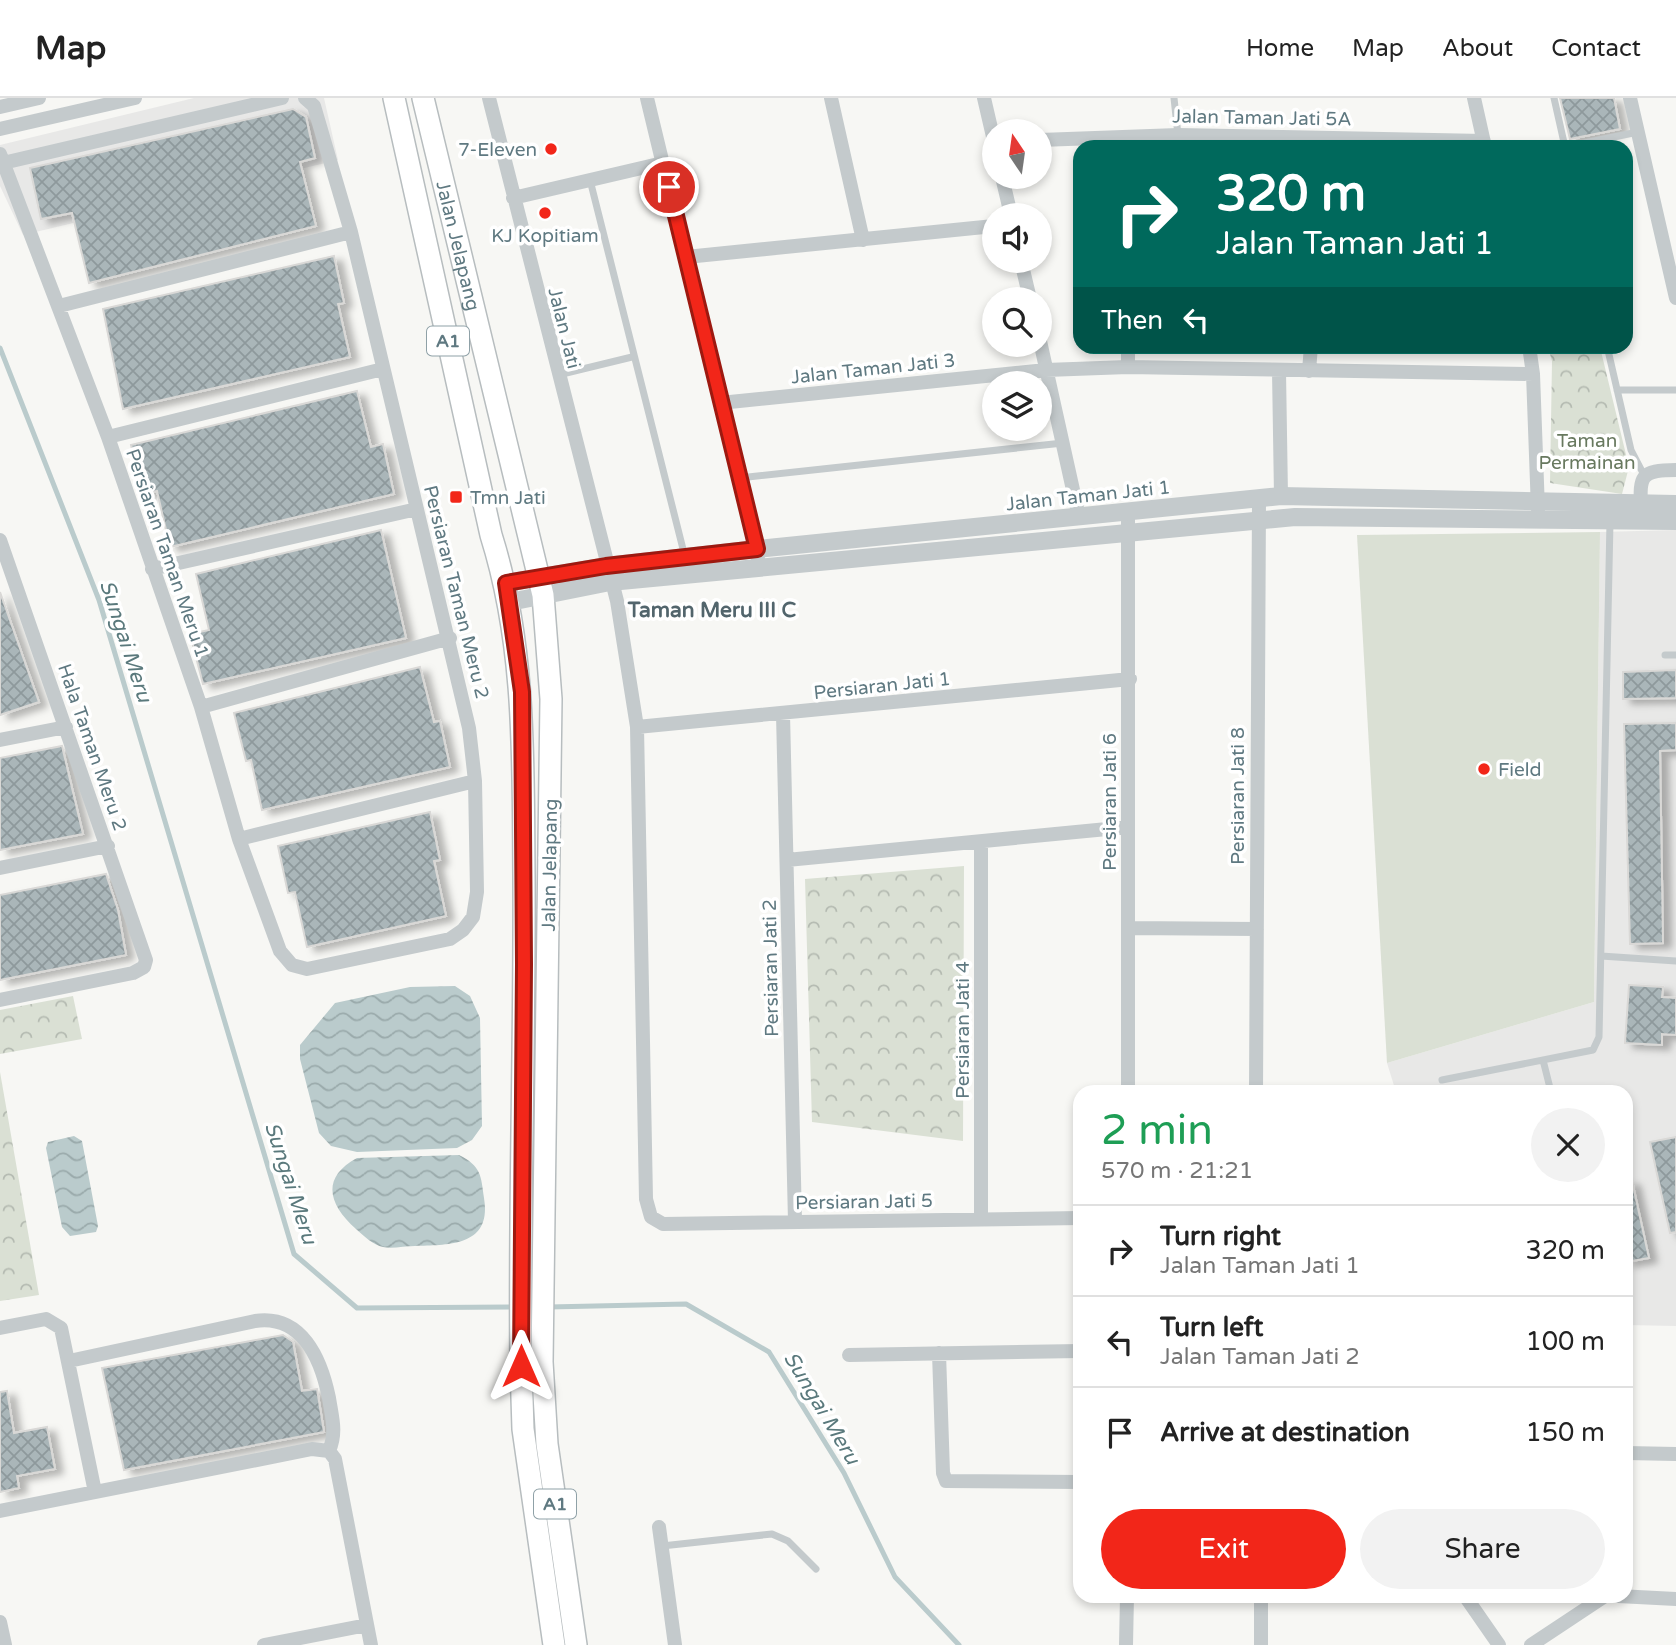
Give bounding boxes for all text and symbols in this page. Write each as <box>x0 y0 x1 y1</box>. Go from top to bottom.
text: Map <box>35 29 106 68</box>
text: Home <box>1246 34 1314 63</box>
text: Map <box>1352 34 1404 63</box>
text: About <box>1442 34 1513 63</box>
text: Contact <box>1551 34 1641 63</box>
street label: Jalan Taman Jati 5A <box>1172 105 1352 131</box>
north arrow <box>982 119 1052 189</box>
map controls <box>982 119 1052 441</box>
place label: 7-Eleven <box>458 139 537 161</box>
marker: 7-Eleven <box>543 141 559 157</box>
pin <box>639 157 699 217</box>
text: 320 m <box>1216 165 1366 224</box>
icon: arrive <box>650 168 688 206</box>
icon: right <box>1101 168 1192 259</box>
street label: Jalan Jelapang <box>431 179 484 313</box>
button: sound <box>982 203 1052 273</box>
marker: KJ Kopitiam <box>537 205 553 221</box>
place label: KJ Kopitiam <box>491 225 599 247</box>
text: Jalan Taman Jati 1 <box>1216 225 1494 263</box>
street label: Jalan Jati <box>543 285 585 371</box>
button: search <box>982 287 1052 357</box>
icon: left <box>1177 301 1215 339</box>
text: Then <box>1101 305 1163 336</box>
road number: A1 <box>427 327 469 356</box>
street label: Jalan Taman Jati 3 <box>790 349 956 389</box>
button: layers <box>982 371 1052 441</box>
park label: Taman Permainan <box>1538 430 1636 474</box>
street label: Persiaran Taman Meru 1 <box>121 446 213 661</box>
street label: Jalan Taman Jati 1 <box>1005 476 1171 516</box>
street label: Persiaran Taman Meru 2 <box>419 483 493 701</box>
place label: Tmn Jati <box>470 487 546 509</box>
marker: Tmn Jati <box>448 489 464 505</box>
water label: Sungai Meru <box>94 577 157 706</box>
district label: Taman Meru III C <box>627 598 797 623</box>
street label: Hala Taman Meru 2 <box>53 661 131 834</box>
street label: Persiaran Jati 1 <box>812 668 952 704</box>
street label: Persiaran Jati 8 <box>1227 727 1249 865</box>
street label: Persiaran Jati 6 <box>1099 733 1121 871</box>
place label: Field <box>1498 759 1542 781</box>
marker: Field <box>1476 761 1492 777</box>
street label: Jalan Jelapang <box>538 798 562 932</box>
street label: Persiaran Jati 2 <box>759 899 783 1037</box>
street label: Persiaran Jati 4 <box>952 961 974 1099</box>
text: 2 min <box>1101 1105 1213 1156</box>
button: close <box>1531 1108 1605 1182</box>
water label: Sungai Meru <box>259 1119 322 1248</box>
text: 570 m · 21:21 <box>1101 1157 1253 1185</box>
street label: Persiaran Jati 5 <box>795 1190 933 1214</box>
text: Turn right <box>1160 1221 1281 1252</box>
icon: right <box>1101 1232 1139 1270</box>
text: 320 m <box>1525 1235 1605 1266</box>
text: Jalan Taman Jati 1 <box>1160 1252 1360 1280</box>
text: Turn left <box>1160 1312 1263 1343</box>
icon: left <box>1101 1323 1139 1361</box>
text: 100 m <box>1525 1326 1605 1357</box>
position arrow <box>484 1329 558 1403</box>
text: Jalan Taman Jati 2 <box>1160 1343 1360 1371</box>
water label: Sungai Meru <box>778 1347 866 1470</box>
icon: arrive <box>1101 1414 1139 1452</box>
text: Arrive at destination <box>1160 1417 1410 1448</box>
text: 150 m <box>1525 1417 1605 1448</box>
road number: A1 <box>534 1490 576 1518</box>
button: Exit <box>1101 1509 1346 1589</box>
button: Share <box>1360 1509 1605 1589</box>

